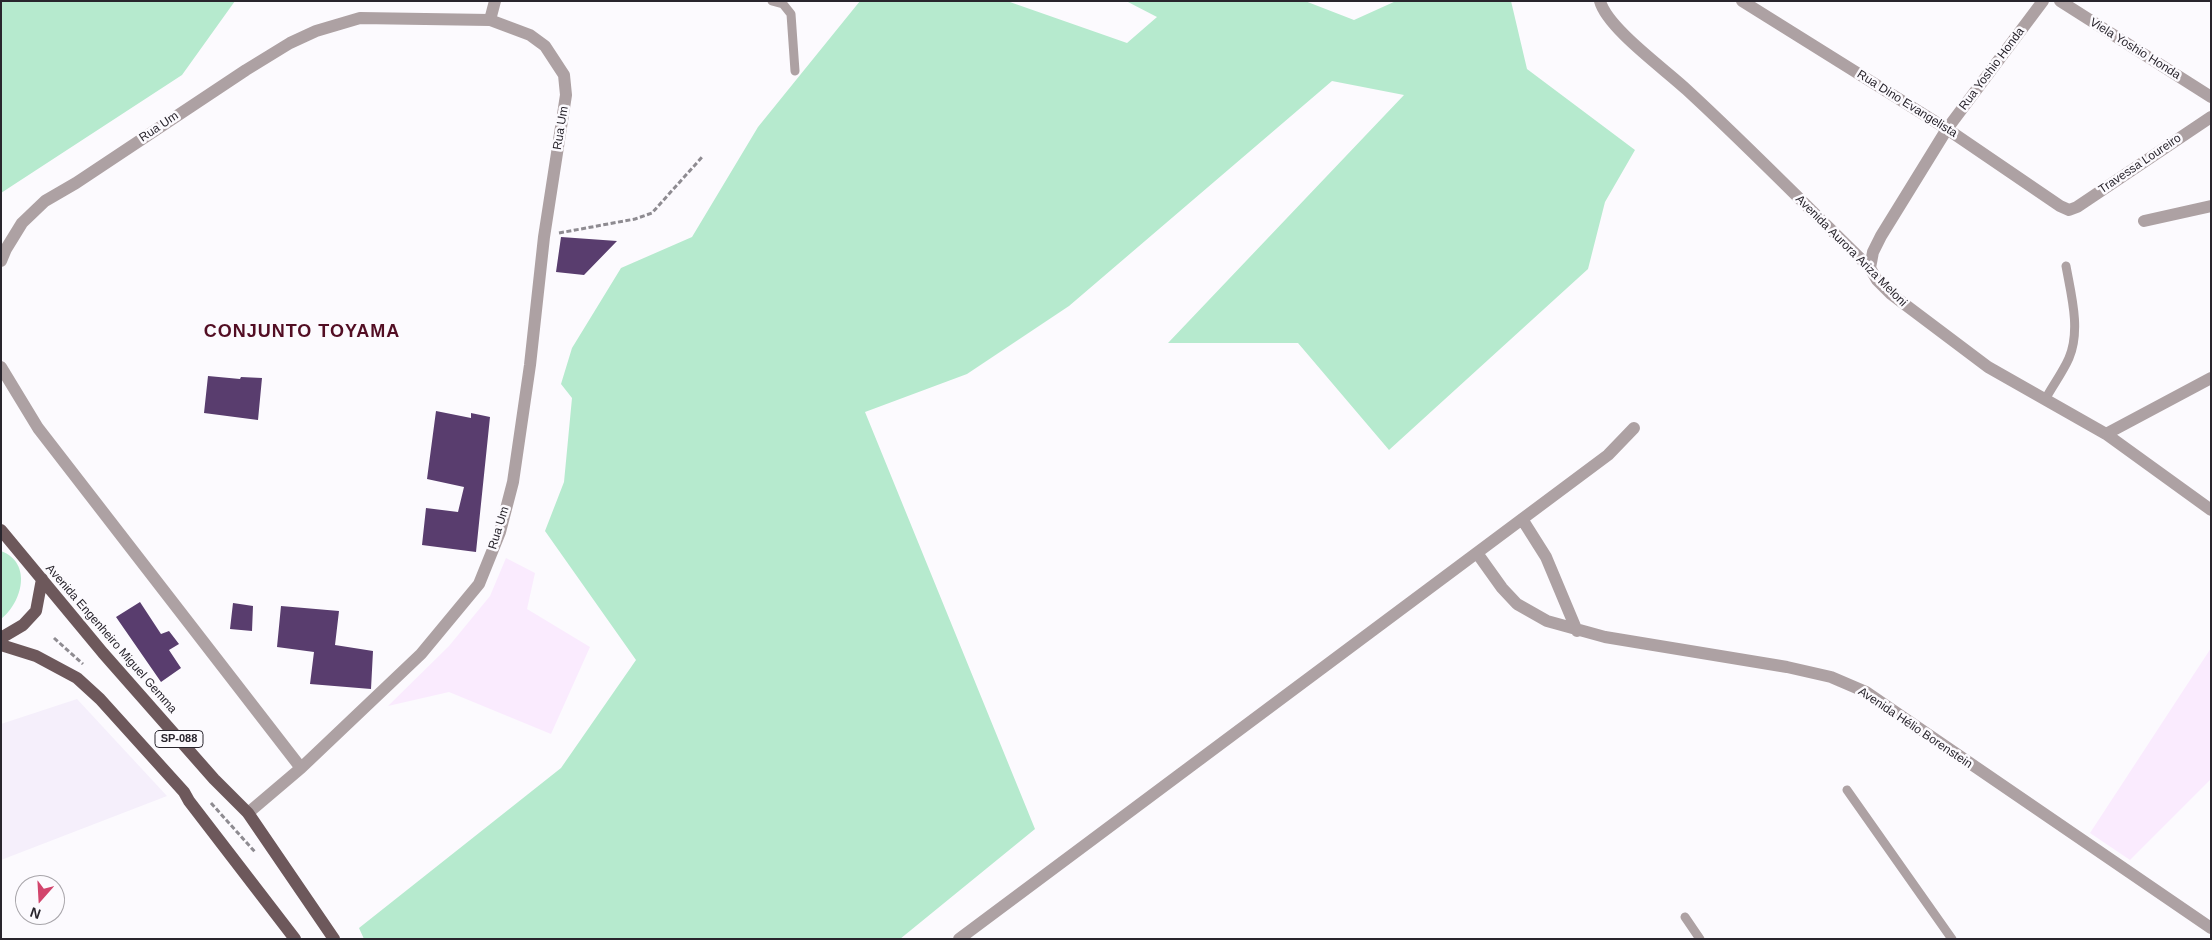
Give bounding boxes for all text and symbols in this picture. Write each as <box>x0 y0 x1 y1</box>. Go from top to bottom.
street label: Viela Yoshio Honda <box>2087 15 2183 83</box>
street label: Rua Yoshio Honda <box>1956 25 2028 113</box>
street label: Rua Dino Evangelista <box>1854 67 1960 141</box>
street label: Rua Um <box>550 105 572 151</box>
street label: Rua Um <box>137 109 181 145</box>
street label: Travessa Loureiro <box>2096 131 2184 197</box>
street label: Avenida Aurora Ariza Meloni <box>1792 192 1910 310</box>
district label: CONJUNTO TOYAMA <box>202 321 402 343</box>
street label: Rua Um <box>486 505 512 551</box>
street label: Avenida Engenheiro Miguel Gemma <box>42 562 180 716</box>
street label: Avenida Hélio Borenstein <box>1855 684 1975 772</box>
road number: SP-088 <box>155 731 203 748</box>
north arrow <box>15 875 65 925</box>
text: N <box>28 904 43 922</box>

